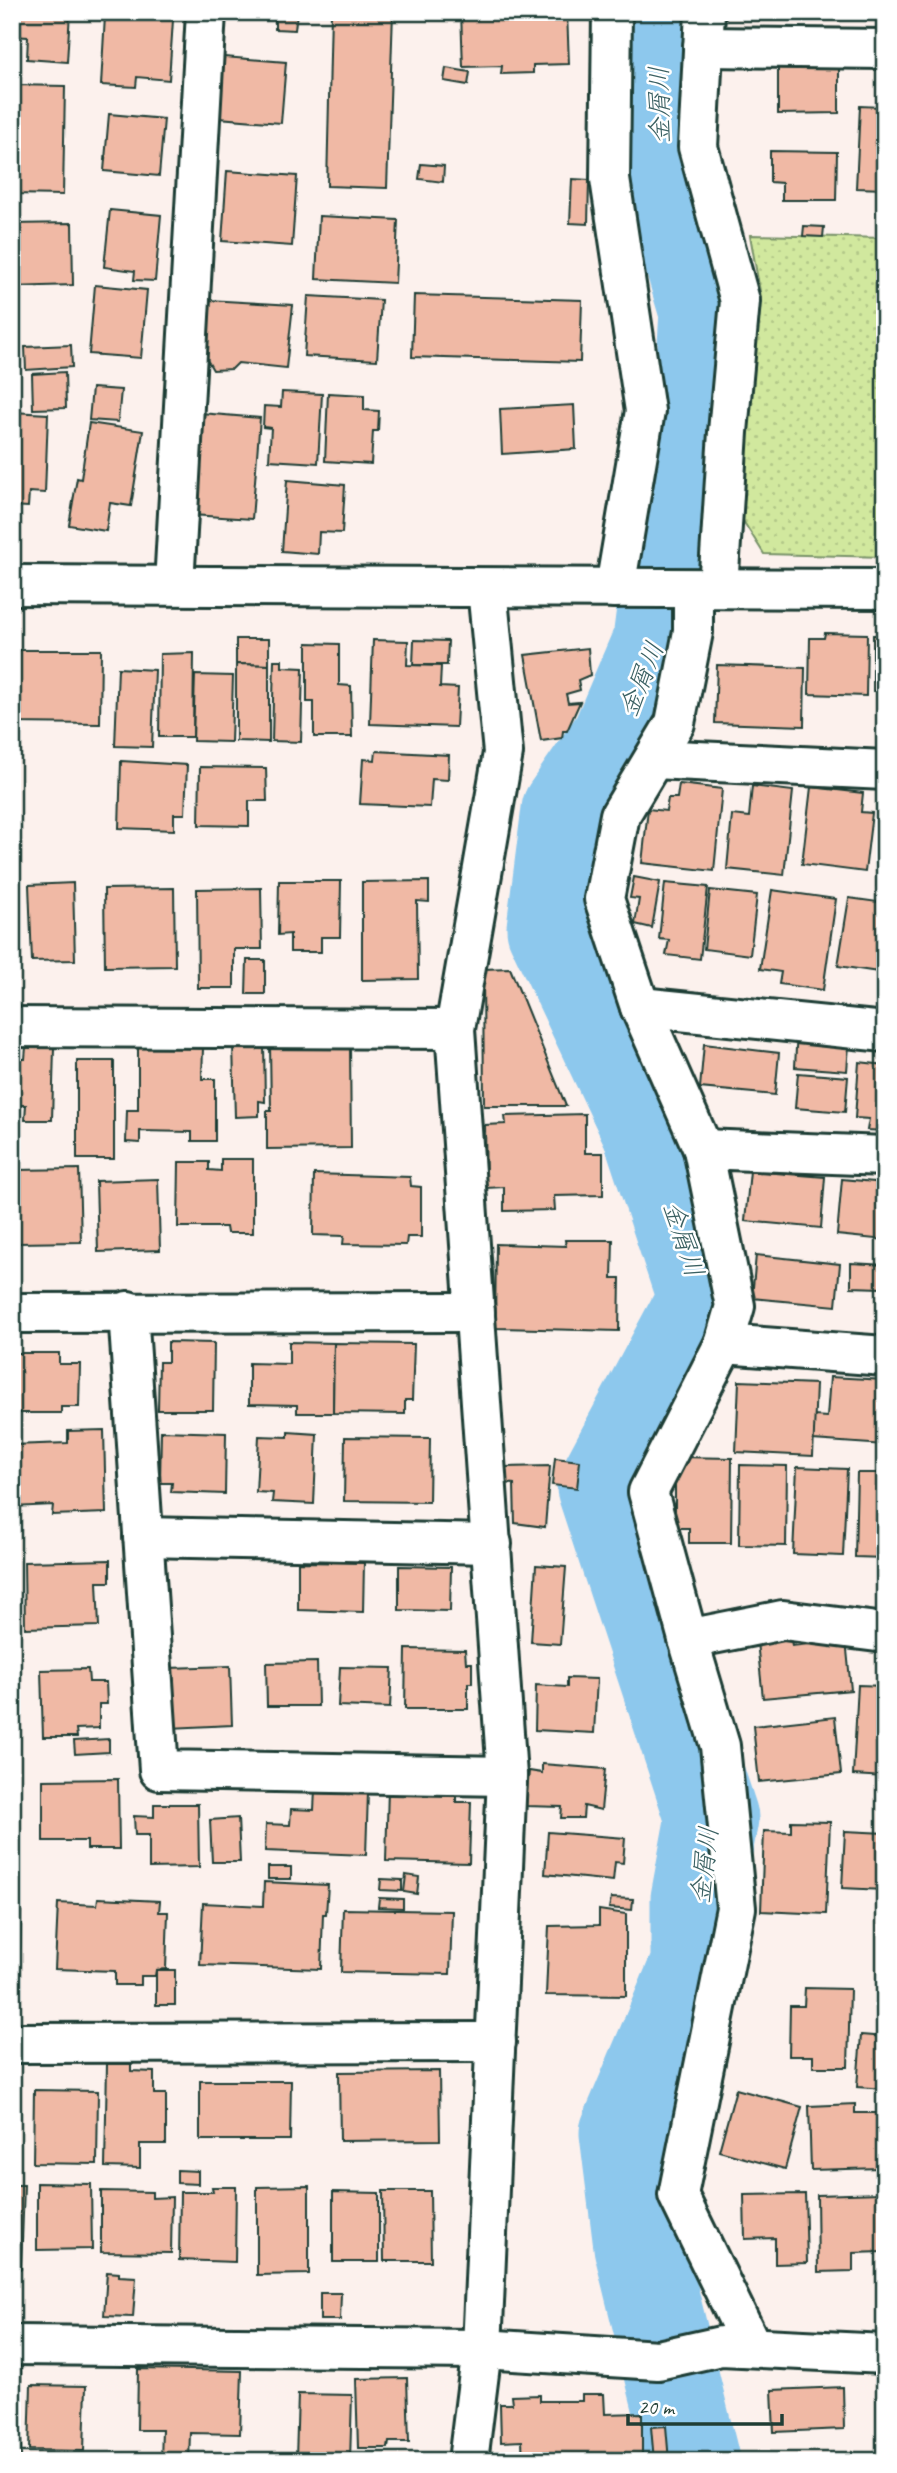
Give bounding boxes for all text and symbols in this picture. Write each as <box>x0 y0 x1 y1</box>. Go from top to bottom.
water label: 金屑川 <box>642 66 677 144</box>
water label: 金屑川 <box>612 637 671 722</box>
water label: 金屑川 <box>656 1197 711 1281</box>
water label: 金屑川 <box>683 1824 726 1906</box>
scale bar <box>628 2382 782 2426</box>
text: 20 m <box>638 2394 676 2420</box>

